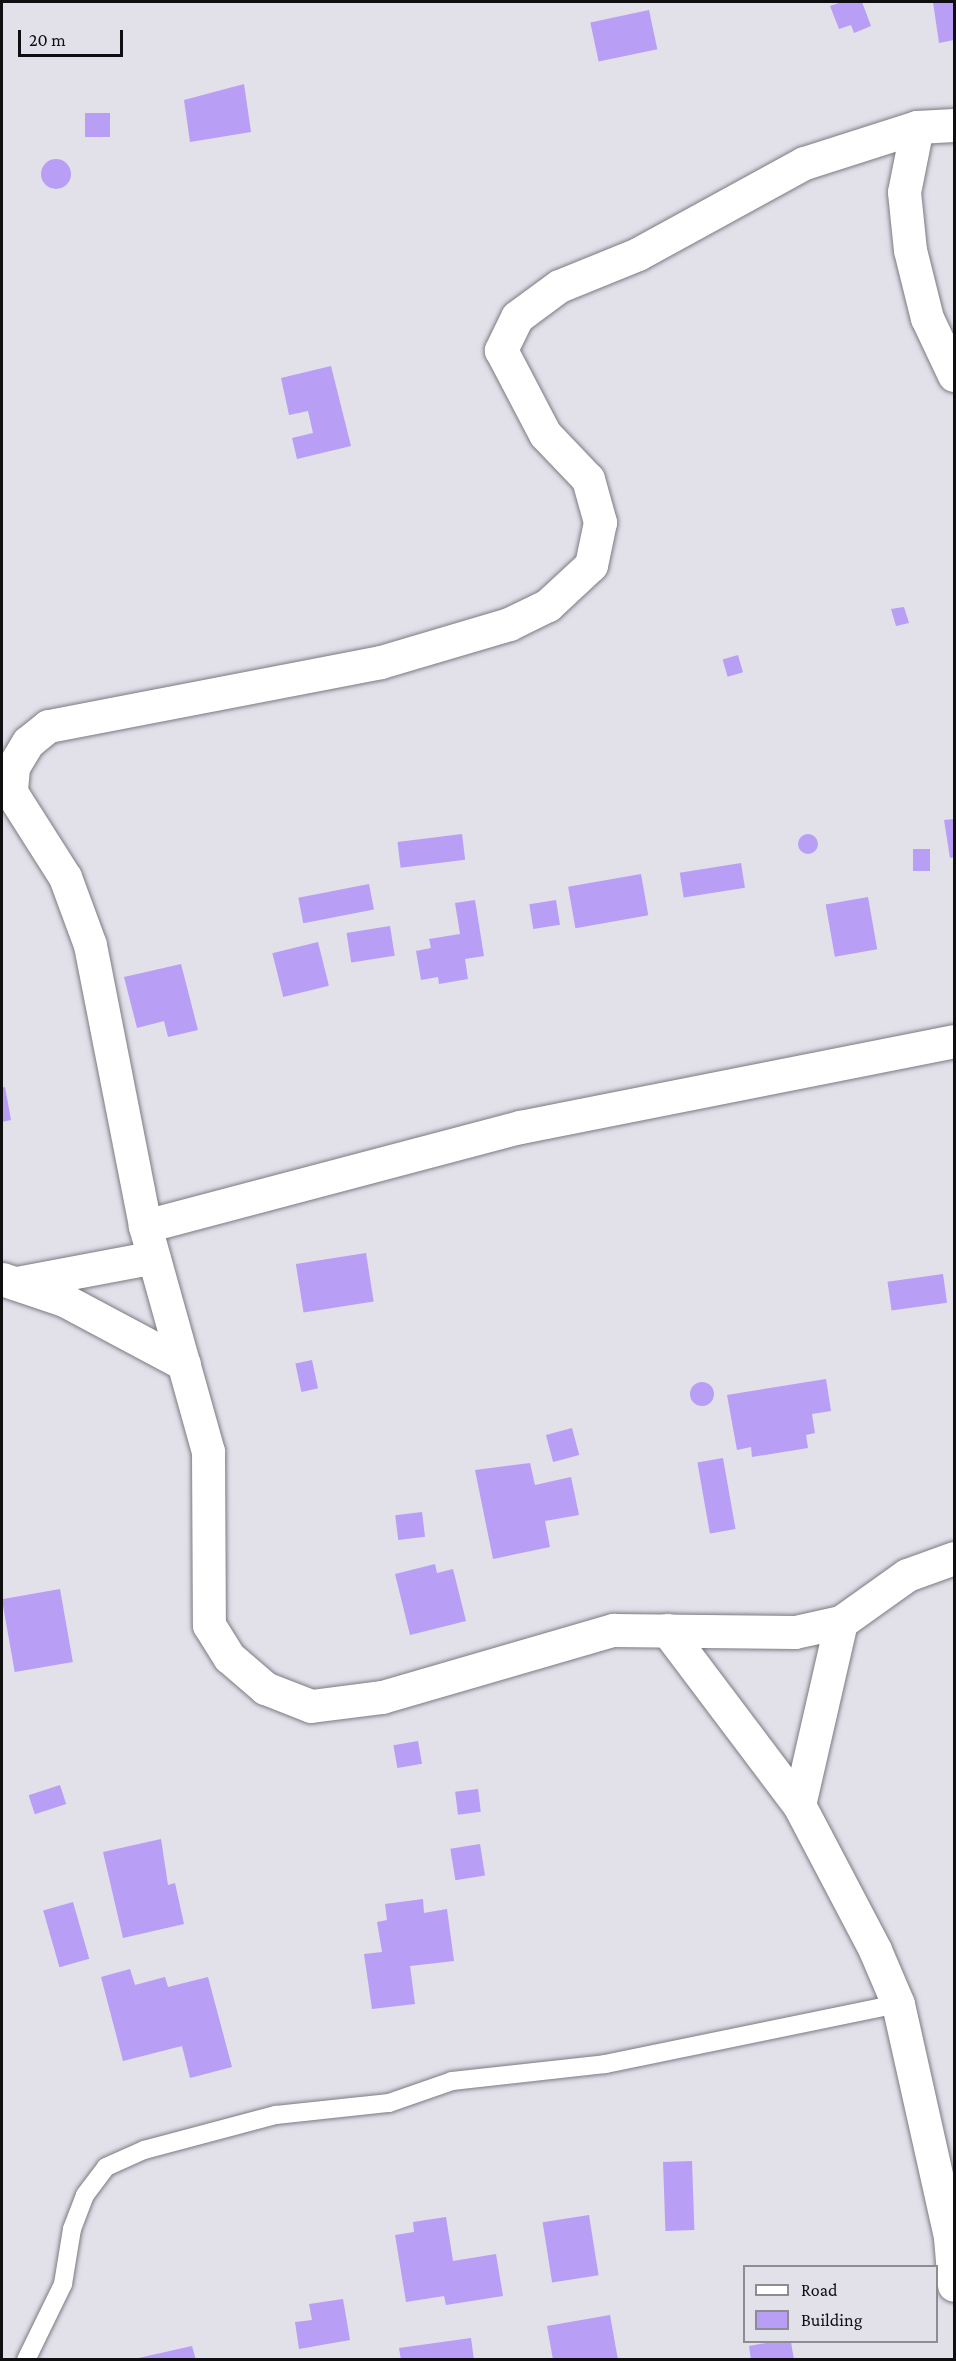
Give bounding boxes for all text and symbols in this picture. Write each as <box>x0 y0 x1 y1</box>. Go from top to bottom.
scale bar <box>21 18 126 56</box>
text: 20 m <box>29 30 66 50</box>
legend <box>743 2265 938 2343</box>
text: Road <box>801 2280 838 2300</box>
text: Building <box>801 2310 862 2330</box>

